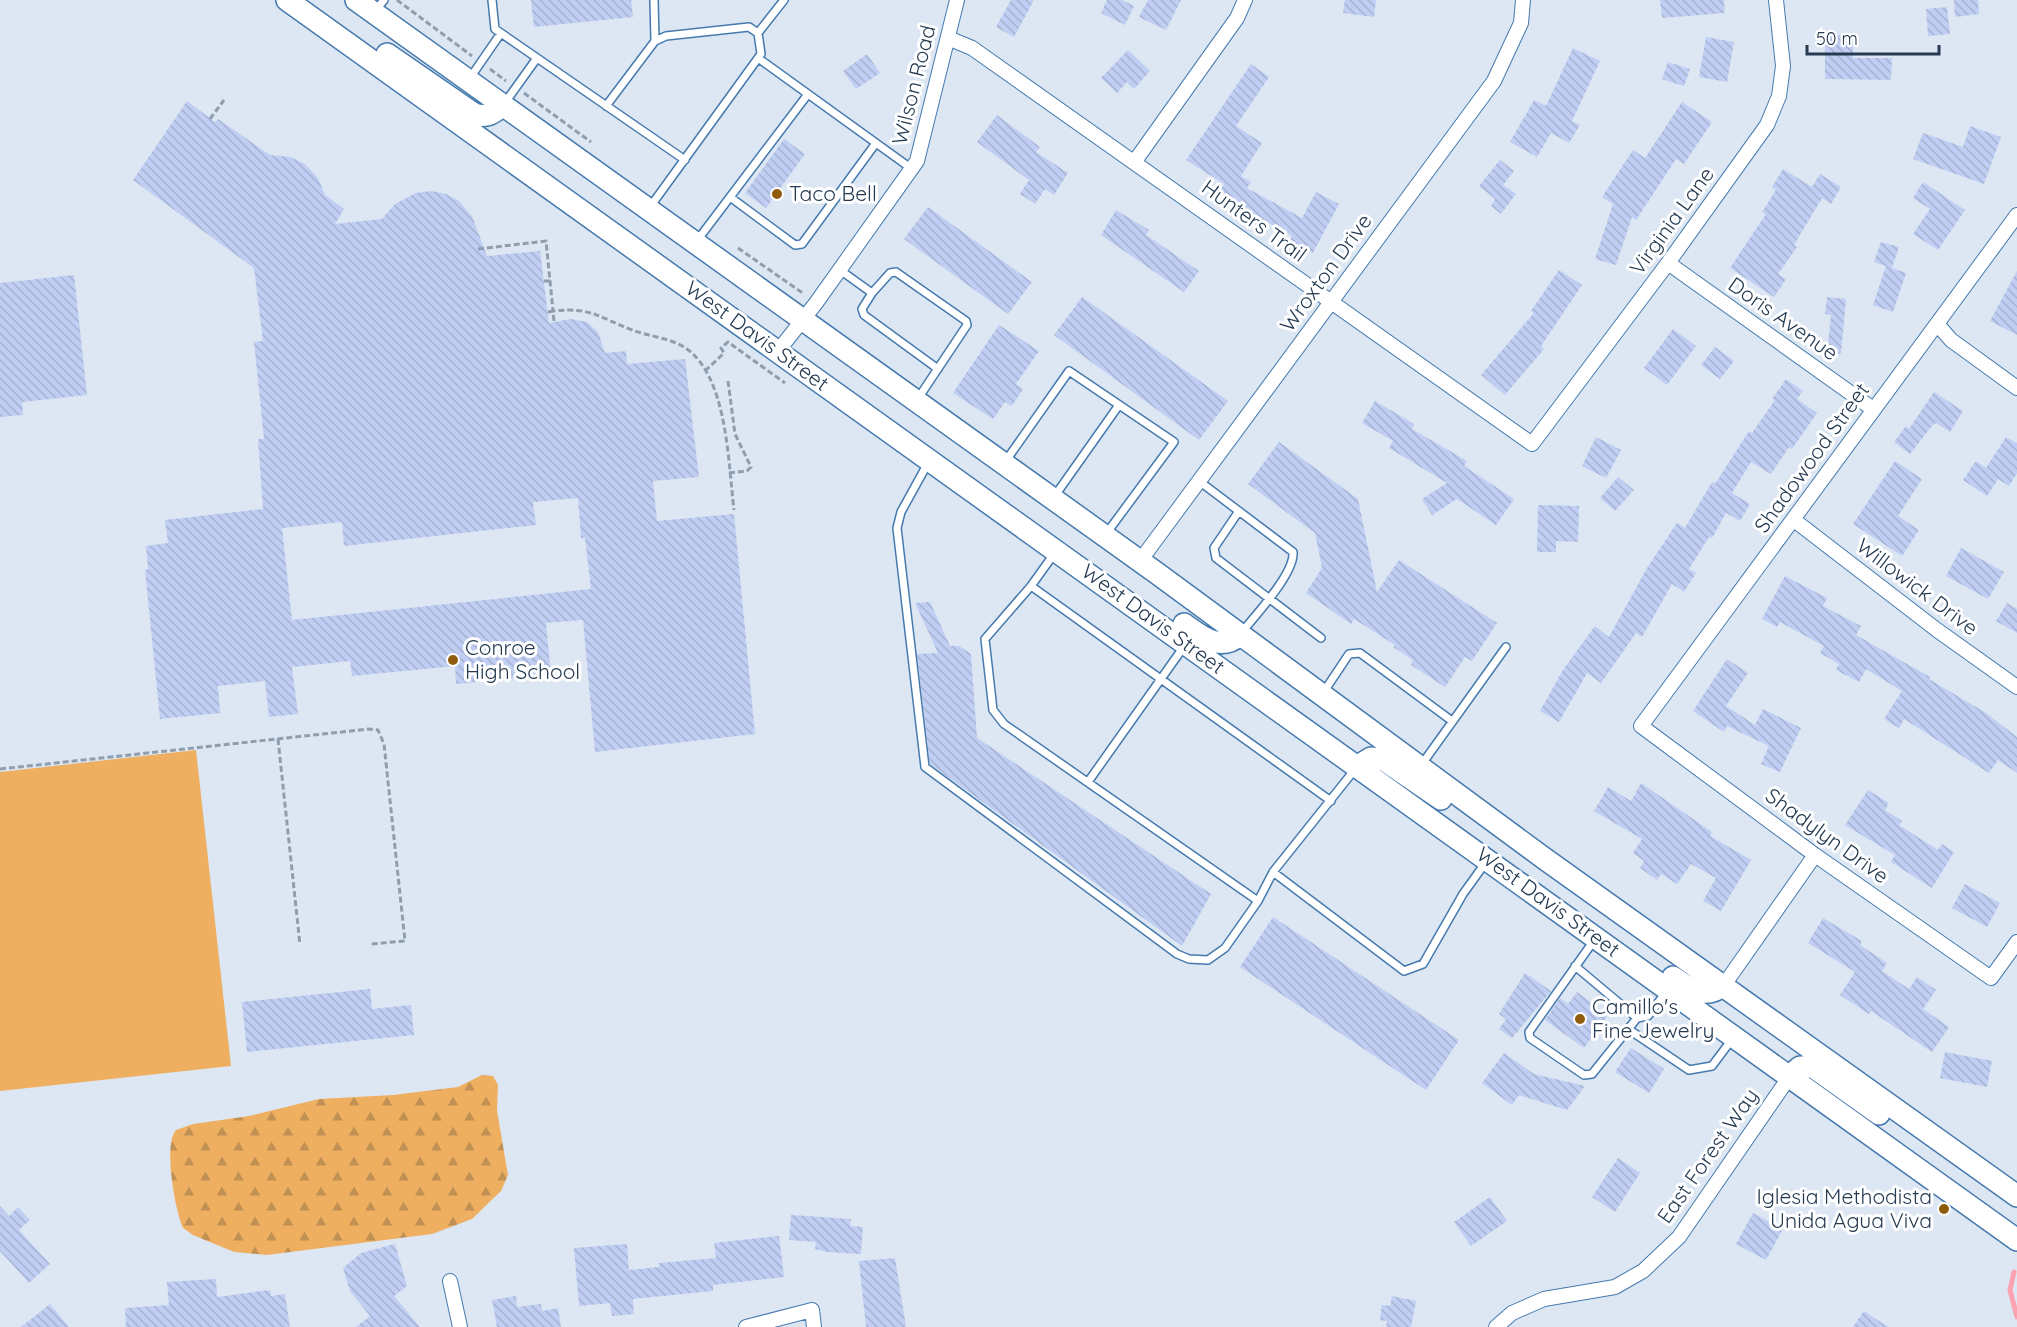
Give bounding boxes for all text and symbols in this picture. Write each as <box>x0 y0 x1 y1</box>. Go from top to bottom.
scale bar <box>1807 18 1939 56</box>
street label: Wilson Road <box>886 22 940 147</box>
text: 50 m <box>1816 27 1858 50</box>
street label: Virginia Lane <box>1623 161 1719 279</box>
street label: Hunters Trail <box>1197 174 1312 267</box>
place label: Taco Bell <box>789 180 877 206</box>
marker: Taco Bell <box>770 187 784 201</box>
street label: Wroxton Drive <box>1274 208 1377 337</box>
street label: Doris Avenue <box>1724 271 1843 366</box>
street label: West Davis Street <box>681 275 834 396</box>
street label: Shadowood Street <box>1748 377 1874 537</box>
street label: Willowick Drive <box>1852 532 1984 640</box>
street label: West Davis Street <box>1077 558 1230 679</box>
place label: Conroe High School <box>465 634 580 684</box>
marker: Conroe High School <box>446 653 460 667</box>
street label: Shadylyn Drive <box>1761 782 1894 889</box>
street label: West Davis Street <box>1472 841 1625 962</box>
place label: Camillo's Fine Jewelry <box>1592 993 1715 1043</box>
marker: Camillo's Fine Jewelry <box>1573 1012 1587 1026</box>
street label: East Forest Way <box>1651 1083 1763 1228</box>
place label: Iglesia Methodista Unida Agua Viva <box>1756 1183 1932 1233</box>
marker: Iglesia Methodista Unida Agua Viva <box>1937 1202 1951 1216</box>

